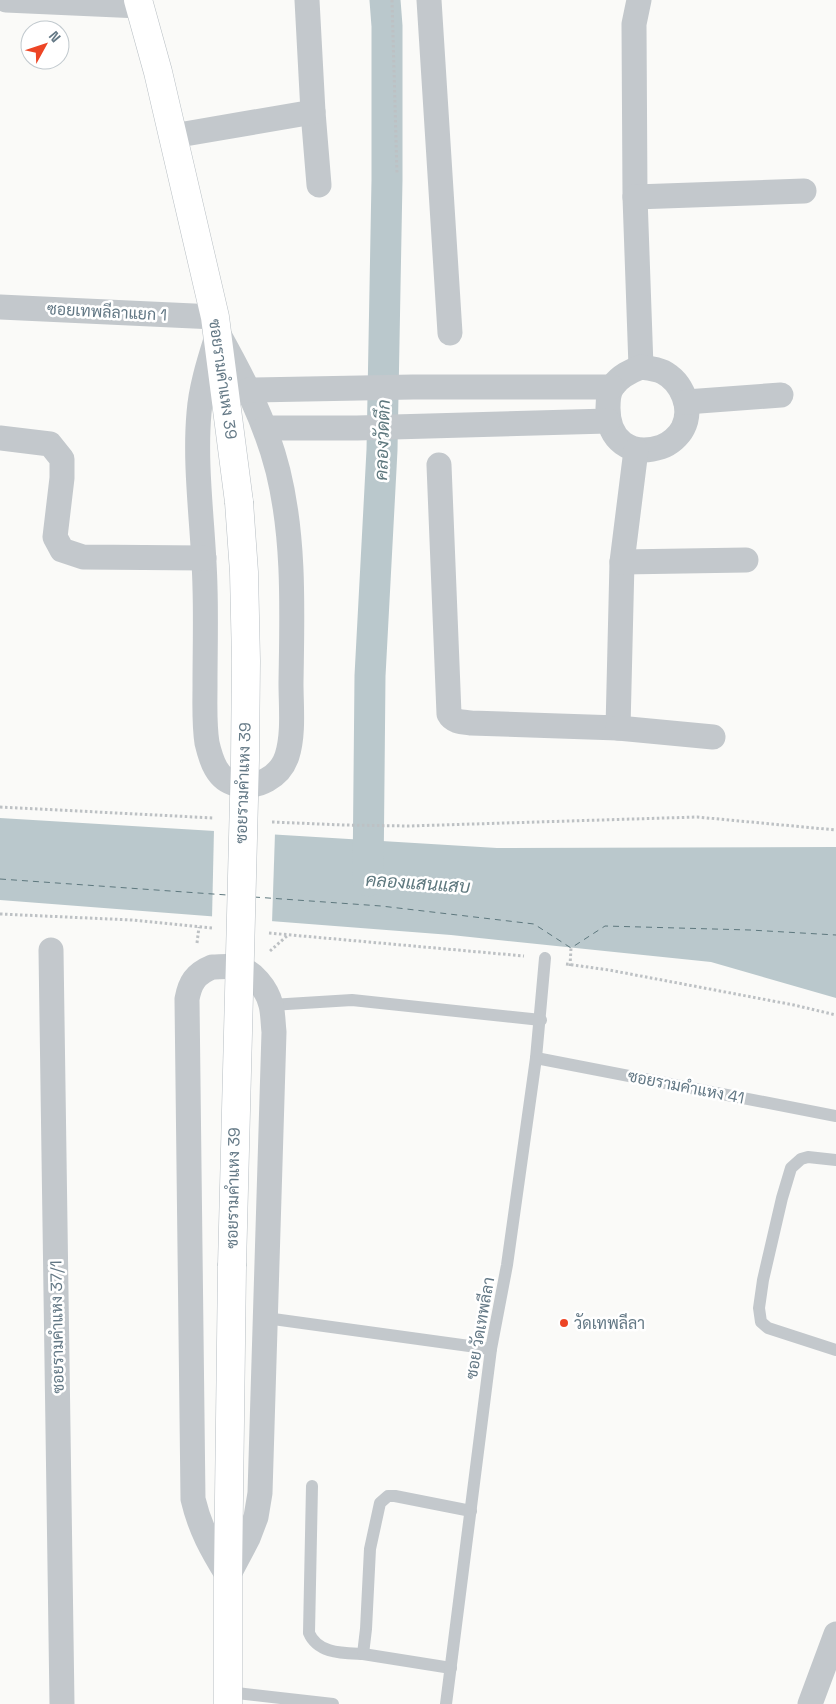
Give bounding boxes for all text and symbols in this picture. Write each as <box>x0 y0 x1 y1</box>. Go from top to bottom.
north arrow <box>20 20 70 70</box>
text: N <box>45 27 65 46</box>
street label: ซอยเทพลีลาแยก 1 <box>46 297 168 326</box>
street label: ซอยรามคำแหง 39 <box>204 317 242 441</box>
water label: คลองวัดตึก <box>369 399 395 481</box>
street label: ซอยรามคำแหง 39 <box>230 722 256 844</box>
water label: คลองแสนแสบ <box>365 868 471 898</box>
street label: ซอยรามคำแหง 41 <box>626 1065 746 1109</box>
street label: ซอยรามคำแหง 39 <box>221 1127 245 1249</box>
street label: ซอยรามคำแหง 37/1 <box>45 1260 69 1394</box>
street label: ซอย วัดเทพลีลา <box>460 1275 499 1381</box>
place label: วัดเทพลีลา <box>574 1312 645 1334</box>
marker: วัดเทพลีลา <box>558 1317 570 1329</box>

